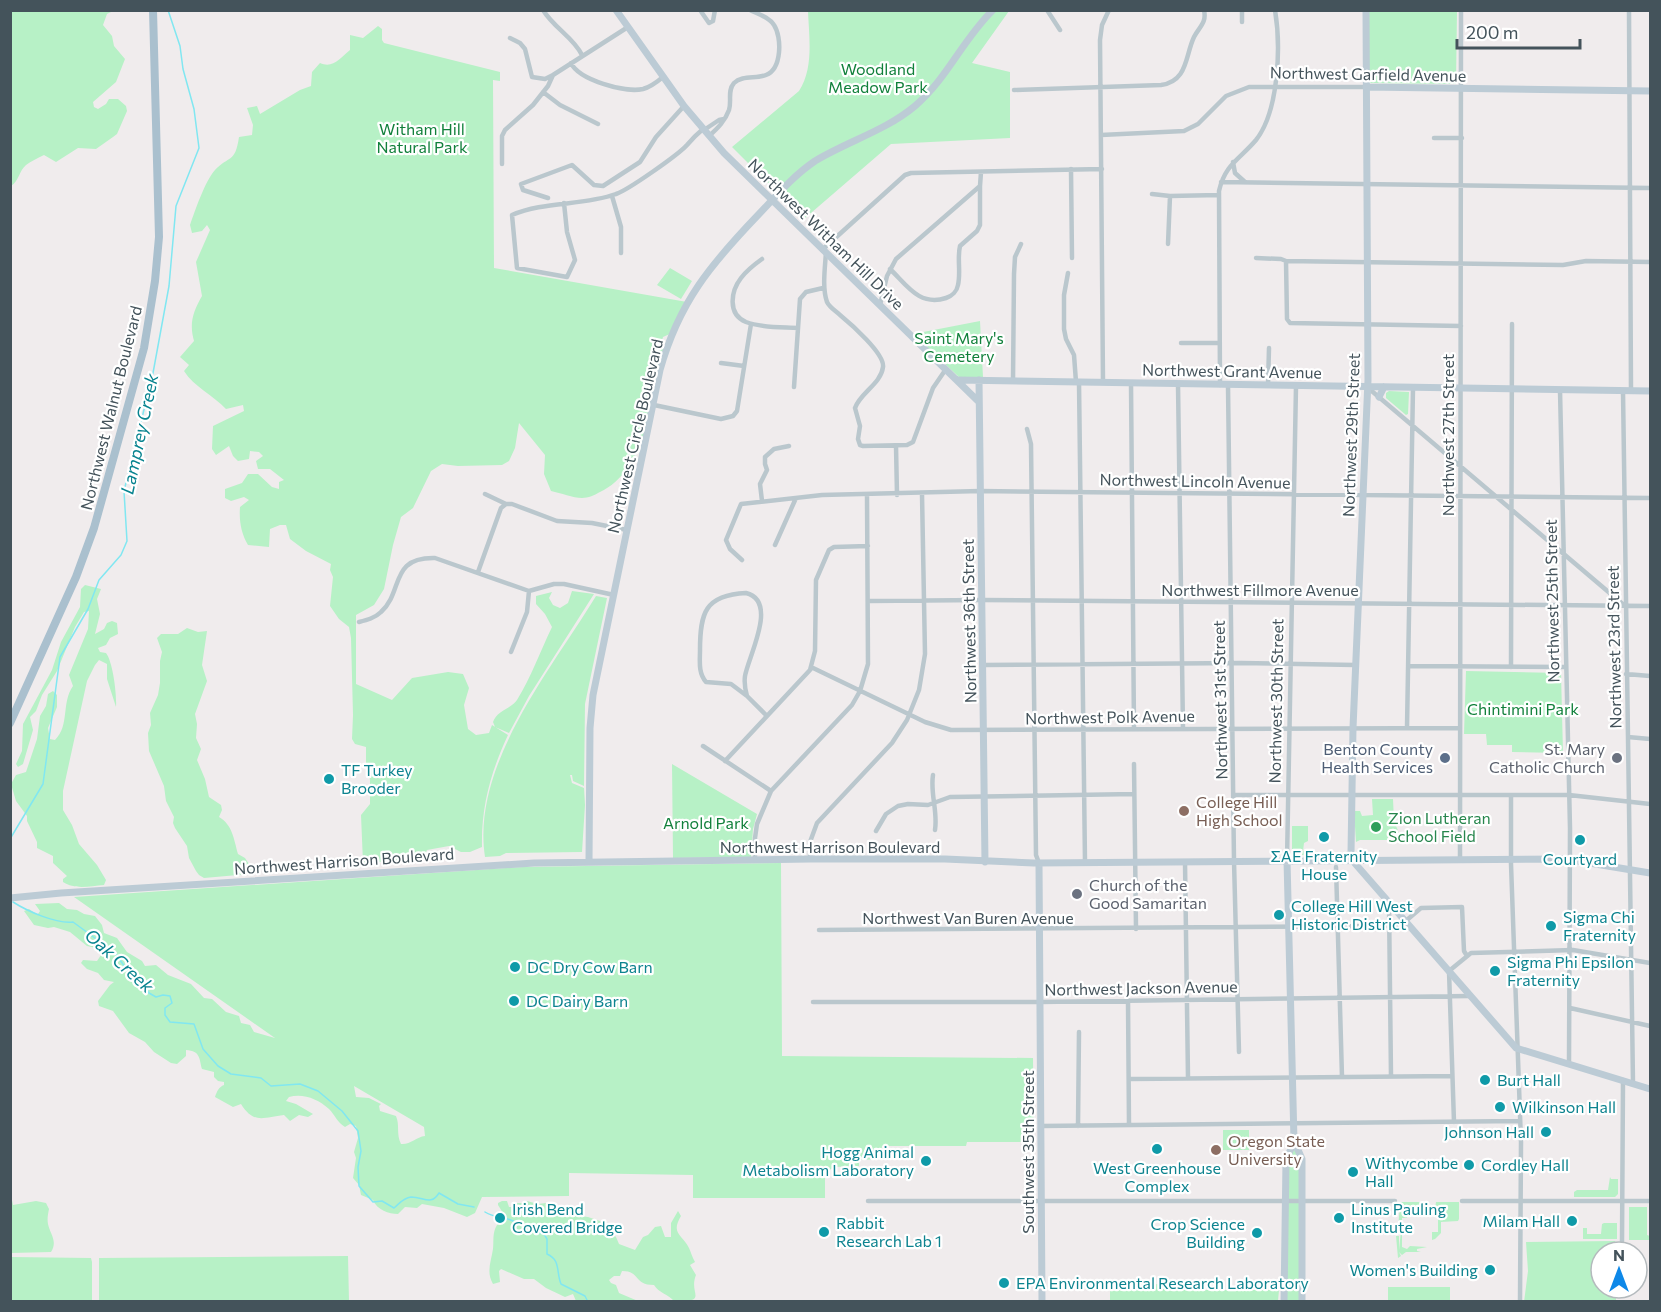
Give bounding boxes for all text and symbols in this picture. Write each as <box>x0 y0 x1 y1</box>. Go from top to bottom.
scale bar <box>1457 12 1580 50</box>
text: 200 m <box>1466 21 1519 43</box>
park label: Woodland Meadow Park <box>828 59 928 96</box>
street label: Northwest Garfield Avenue <box>1270 62 1466 85</box>
park label: Witham Hill Natural Park <box>376 119 468 156</box>
street label: Northwest Witham Hill Drive <box>745 154 908 313</box>
street label: Northwest Walnut Boulevard <box>76 304 145 512</box>
park label: Saint Mary's Cemetery <box>914 328 1004 365</box>
street label: Northwest Circle Boulevard <box>603 337 666 535</box>
street label: Northwest 29th Street <box>1338 352 1363 517</box>
street label: Northwest 27th Street <box>1438 353 1457 516</box>
street label: Northwest Grant Avenue <box>1142 359 1322 382</box>
water label: Lamprey Creek <box>115 370 163 496</box>
street label: Northwest Lincoln Avenue <box>1099 469 1291 492</box>
street label: Northwest 25th Street <box>1541 519 1562 683</box>
street label: Northwest 36th Street <box>958 538 979 703</box>
street label: Northwest 23rd Street <box>1603 565 1624 729</box>
street label: Northwest Fillmore Avenue <box>1161 580 1359 599</box>
street label: Northwest 30th Street <box>1265 618 1286 784</box>
street label: Northwest 31st Street <box>1209 620 1230 780</box>
park label: Chintimini Park <box>1467 699 1579 718</box>
street label: Northwest Polk Avenue <box>1025 706 1195 727</box>
place label: Benton County Health Services <box>1321 739 1433 776</box>
place label: St. Mary Catholic Church <box>1489 739 1605 776</box>
marker: Benton County Health Services <box>1438 751 1452 765</box>
marker: St. Mary Catholic Church <box>1610 751 1624 765</box>
place label: TF Turkey Brooder <box>341 760 413 797</box>
marker: TF Turkey Brooder <box>322 772 336 786</box>
place label: College Hill High School <box>1196 792 1283 829</box>
marker: College Hill High School <box>1177 804 1191 818</box>
place label: Zion Lutheran School Field <box>1388 808 1491 845</box>
park label: Arnold Park <box>663 813 749 832</box>
marker: Zion Lutheran School Field <box>1369 820 1383 834</box>
marker: ΣΑΕ Fraternity House <box>1317 830 1331 844</box>
marker: Courtyard <box>1573 833 1587 847</box>
street label: Northwest Harrison Boulevard <box>720 837 940 856</box>
street label: Northwest Harrison Boulevard <box>233 843 455 878</box>
place label: ΣΑΕ Fraternity House <box>1271 846 1377 883</box>
place label: Courtyard <box>1543 849 1617 868</box>
place label: Church of the Good Samaritan <box>1089 875 1207 912</box>
marker: Church of the Good Samaritan <box>1070 887 1084 901</box>
place label: College Hill West Historic District <box>1291 896 1413 933</box>
place label: Sigma Chi Fraternity <box>1563 907 1636 944</box>
street label: Northwest Van Buren Avenue <box>862 908 1074 927</box>
marker: College Hill West Historic District <box>1272 908 1286 922</box>
marker: Sigma Chi Fraternity <box>1544 919 1558 933</box>
water label: Oak Creek <box>81 924 160 998</box>
place label: Sigma Phi Epsilon Fraternity <box>1507 952 1634 989</box>
place label: DC Dry Cow Barn <box>527 957 653 976</box>
marker: DC Dry Cow Barn <box>508 960 522 974</box>
marker: Sigma Phi Epsilon Fraternity <box>1488 964 1502 978</box>
street label: Northwest Jackson Avenue <box>1044 976 1238 999</box>
place label: DC Dairy Barn <box>526 991 628 1010</box>
marker: DC Dairy Barn <box>507 994 521 1008</box>
street label: Southwest 35th Street <box>1018 1070 1037 1234</box>
place label: Burt Hall <box>1497 1070 1561 1089</box>
marker: Burt Hall <box>1478 1073 1492 1087</box>
place label: Wilkinson Hall <box>1512 1097 1616 1116</box>
marker: Wilkinson Hall <box>1493 1100 1507 1114</box>
place label: Johnson Hall <box>1444 1122 1534 1141</box>
marker: Johnson Hall <box>1539 1125 1553 1139</box>
place label: Oregon State University <box>1228 1131 1325 1168</box>
place label: Hogg Animal Metabolism Laboratory <box>742 1142 914 1179</box>
marker: West Greenhouse Complex <box>1150 1142 1164 1156</box>
marker: Oregon State University <box>1209 1143 1223 1157</box>
place label: Withycombe Hall <box>1365 1153 1458 1190</box>
marker: Hogg Animal Metabolism Laboratory <box>919 1154 933 1168</box>
place label: Cordley Hall <box>1481 1155 1569 1174</box>
place label: West Greenhouse Complex <box>1093 1158 1221 1195</box>
marker: Cordley Hall <box>1462 1158 1476 1172</box>
marker: Withycombe Hall <box>1346 1165 1360 1179</box>
place label: Irish Bend Covered Bridge <box>512 1199 622 1236</box>
place label: Linus Pauling Institute <box>1351 1199 1446 1236</box>
marker: Irish Bend Covered Bridge <box>493 1211 507 1225</box>
marker: Linus Pauling Institute <box>1332 1211 1346 1225</box>
place label: Milam Hall <box>1483 1211 1560 1230</box>
place label: Rabbit Research Lab 1 <box>836 1213 942 1250</box>
place label: Crop Science Building <box>1150 1214 1245 1251</box>
marker: Milam Hall <box>1565 1214 1579 1228</box>
marker: Rabbit Research Lab 1 <box>817 1225 831 1239</box>
marker: Crop Science Building <box>1250 1226 1264 1240</box>
north arrow <box>1589 1240 1649 1300</box>
text: N <box>1613 1245 1625 1264</box>
place label: Women's Building <box>1349 1260 1478 1279</box>
marker: Women's Building <box>1483 1263 1497 1277</box>
place label: EPA Environmental Research Laboratory <box>1016 1273 1309 1292</box>
marker: EPA Environmental Research Laboratory <box>997 1276 1011 1290</box>

